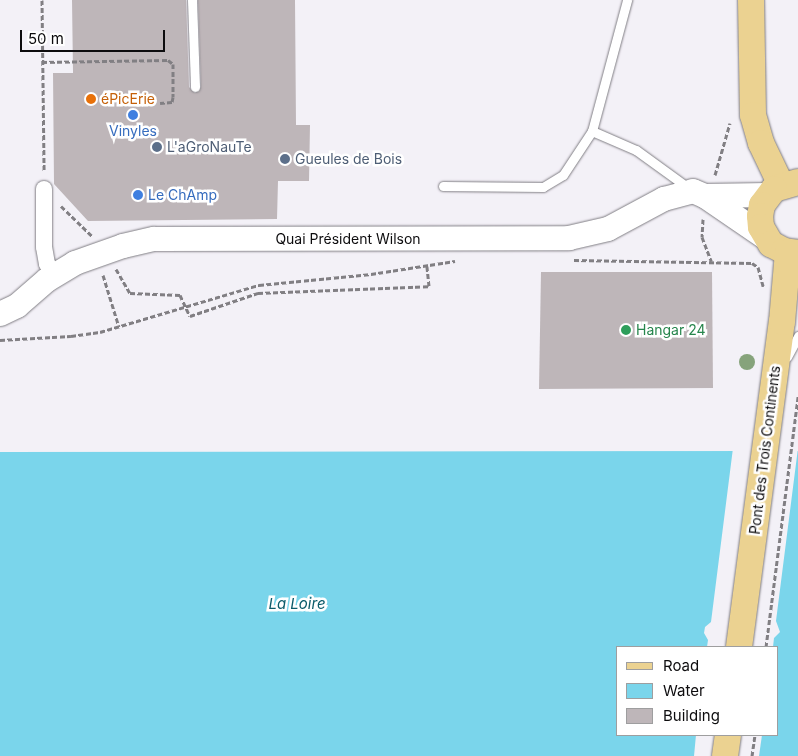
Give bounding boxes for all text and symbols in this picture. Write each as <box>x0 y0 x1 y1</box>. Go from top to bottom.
scale bar <box>22 20 168 52</box>
text: 50 m <box>28 29 64 48</box>
place label: éPicErie <box>101 91 155 107</box>
marker: éPicErie <box>85 93 97 105</box>
marker: Vinyles <box>127 109 139 121</box>
place label: Vinyles <box>109 123 157 139</box>
place label: L'aGroNauTe <box>167 139 252 155</box>
marker: L'aGroNauTe <box>151 141 163 153</box>
place label: Gueules de Bois <box>295 151 402 167</box>
marker: Gueules de Bois <box>279 153 291 165</box>
place label: Le ChAmp <box>148 187 217 203</box>
marker: Le ChAmp <box>132 189 144 201</box>
street label: Quai Président Wilson <box>275 231 421 247</box>
place label: Hangar 24 <box>636 322 706 338</box>
marker: Hangar 24 <box>620 324 632 336</box>
street label: Pont des Trois Continents <box>746 365 784 535</box>
water label: La Loire <box>268 595 326 613</box>
legend <box>616 646 778 736</box>
text: Road <box>663 656 699 675</box>
text: Water <box>663 681 705 700</box>
text: Building <box>663 706 720 725</box>

